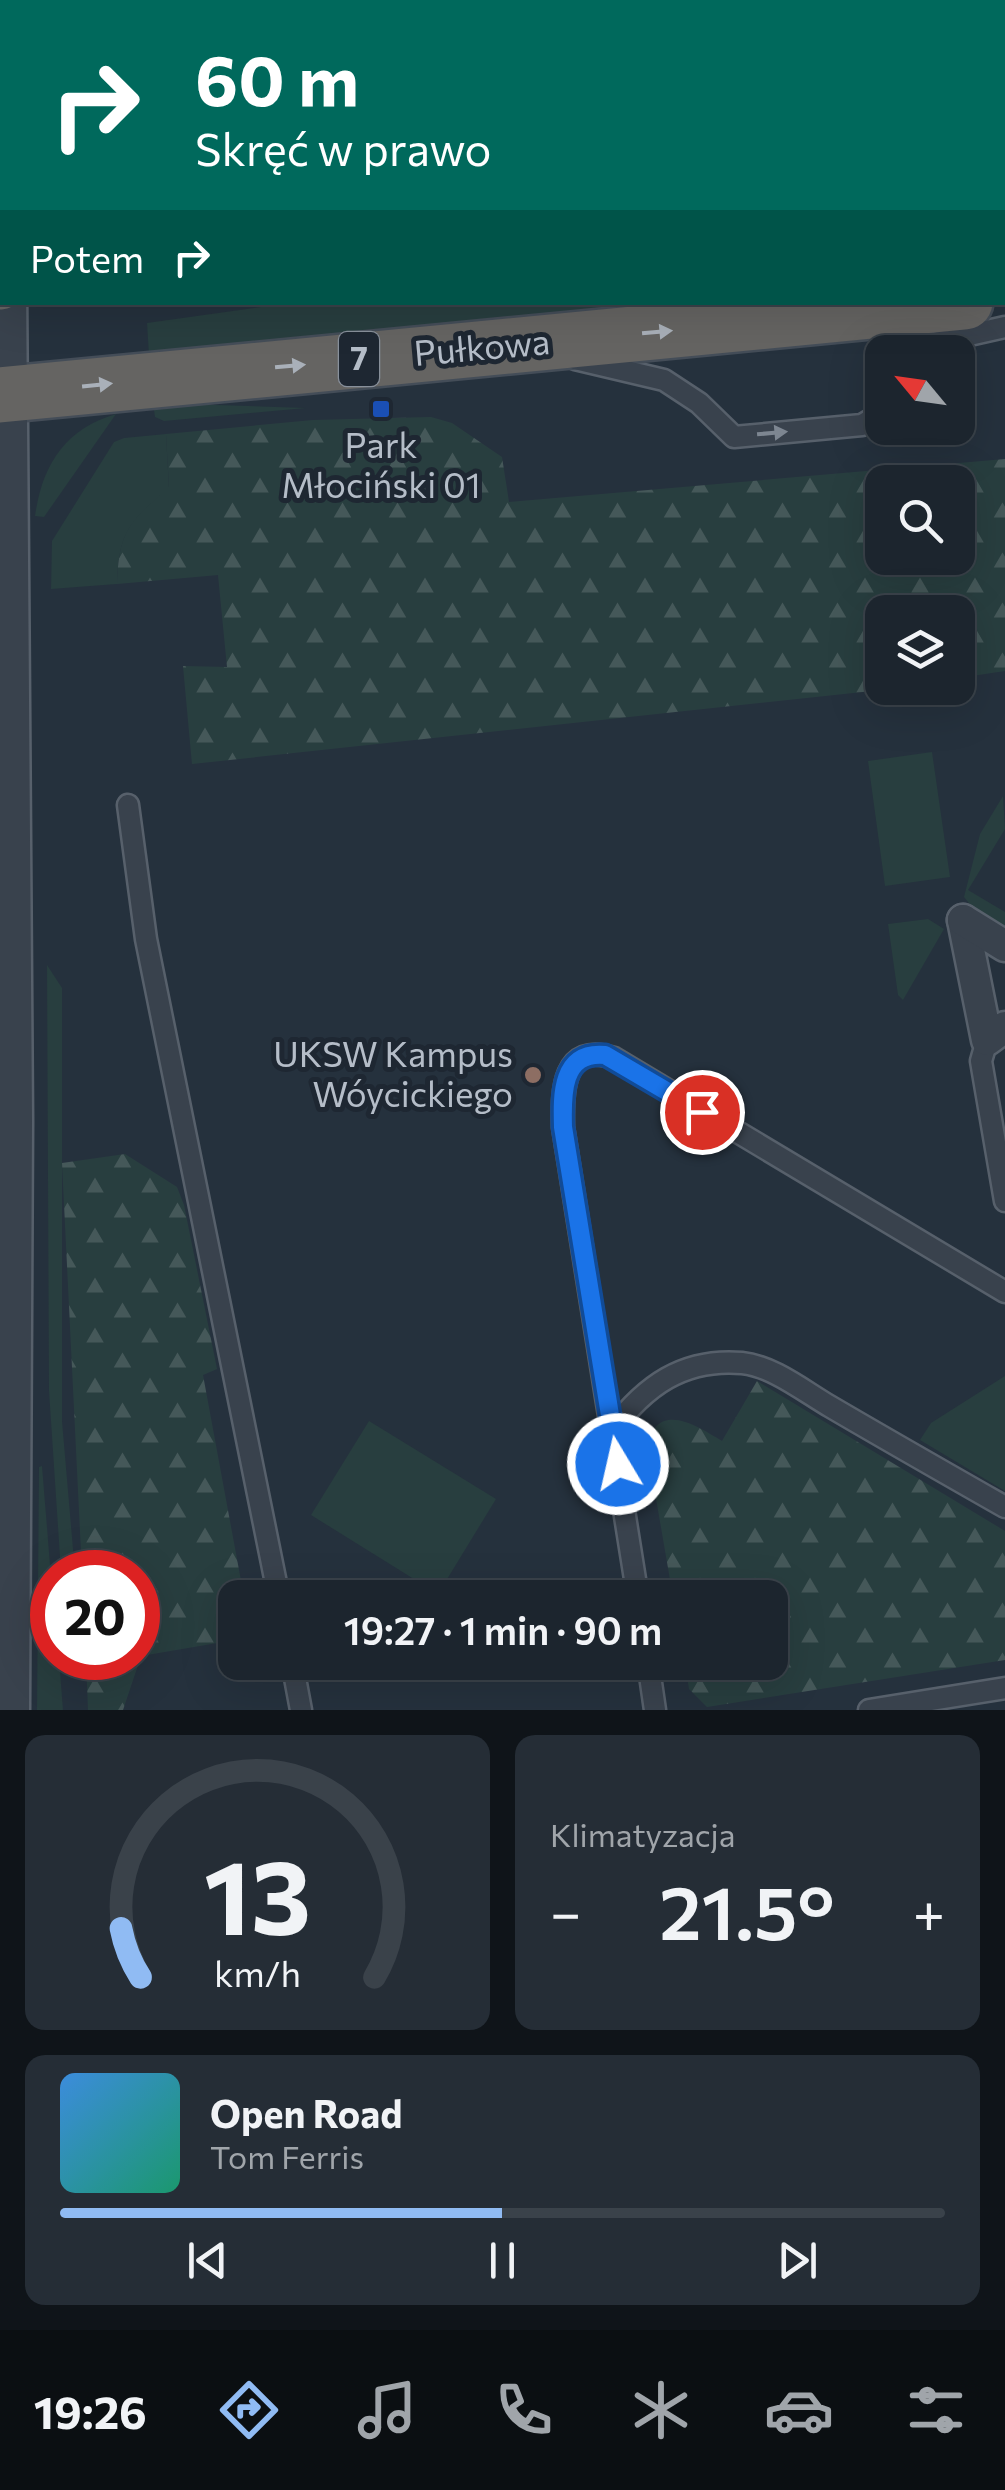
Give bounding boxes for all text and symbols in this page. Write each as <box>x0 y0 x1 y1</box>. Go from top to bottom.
text: 60 m <box>195 35 359 120</box>
icon: right <box>30 40 160 170</box>
text: Skręć w prawo <box>195 120 492 175</box>
icon: right <box>164 230 219 285</box>
text: Potem <box>30 234 144 281</box>
street label: Pułkowa <box>412 318 552 373</box>
one-way arrow <box>641 324 673 340</box>
road number: 7 <box>339 332 379 386</box>
north arrow <box>865 335 975 445</box>
map controls <box>865 335 975 705</box>
one-way arrow <box>274 358 306 374</box>
one-way arrow <box>82 377 114 393</box>
marker: Park Młociński 01 <box>370 398 392 420</box>
place label: Park Młociński 01 <box>281 422 481 505</box>
one-way arrow <box>756 425 788 441</box>
button: search <box>865 465 975 575</box>
button: layers <box>865 595 975 705</box>
place label: UKSW Kampus Wóycickiego <box>273 1031 513 1114</box>
marker: UKSW Kampus Wóycickiego <box>522 1064 544 1086</box>
pin <box>660 1070 745 1155</box>
icon: arrive <box>675 1085 730 1140</box>
position arrow <box>566 1412 670 1516</box>
speed limit sign: 20 <box>30 1550 160 1680</box>
text: 19:27 · 1 min · 90 m <box>344 1606 662 1653</box>
text: Klimatyzacja <box>550 1814 736 1854</box>
text: 13 <box>204 1829 311 1956</box>
text: 21.5° <box>659 1864 835 1955</box>
text: − <box>550 1877 581 1944</box>
text: + <box>913 1877 945 1944</box>
text: km/h <box>214 1951 301 1994</box>
text: Open Road <box>210 2089 403 2136</box>
text: Tom Ferris <box>210 2136 364 2176</box>
icon: previous <box>180 2233 235 2288</box>
icon: pause <box>475 2233 530 2288</box>
icon: next <box>770 2233 825 2288</box>
icon: directions <box>214 2375 284 2445</box>
icon: music <box>352 2375 422 2445</box>
icon: phone <box>489 2375 559 2445</box>
icon: climate <box>626 2375 696 2445</box>
icon: car <box>764 2375 834 2445</box>
icon: filters <box>901 2375 971 2445</box>
text: 19:26 <box>34 2383 147 2438</box>

